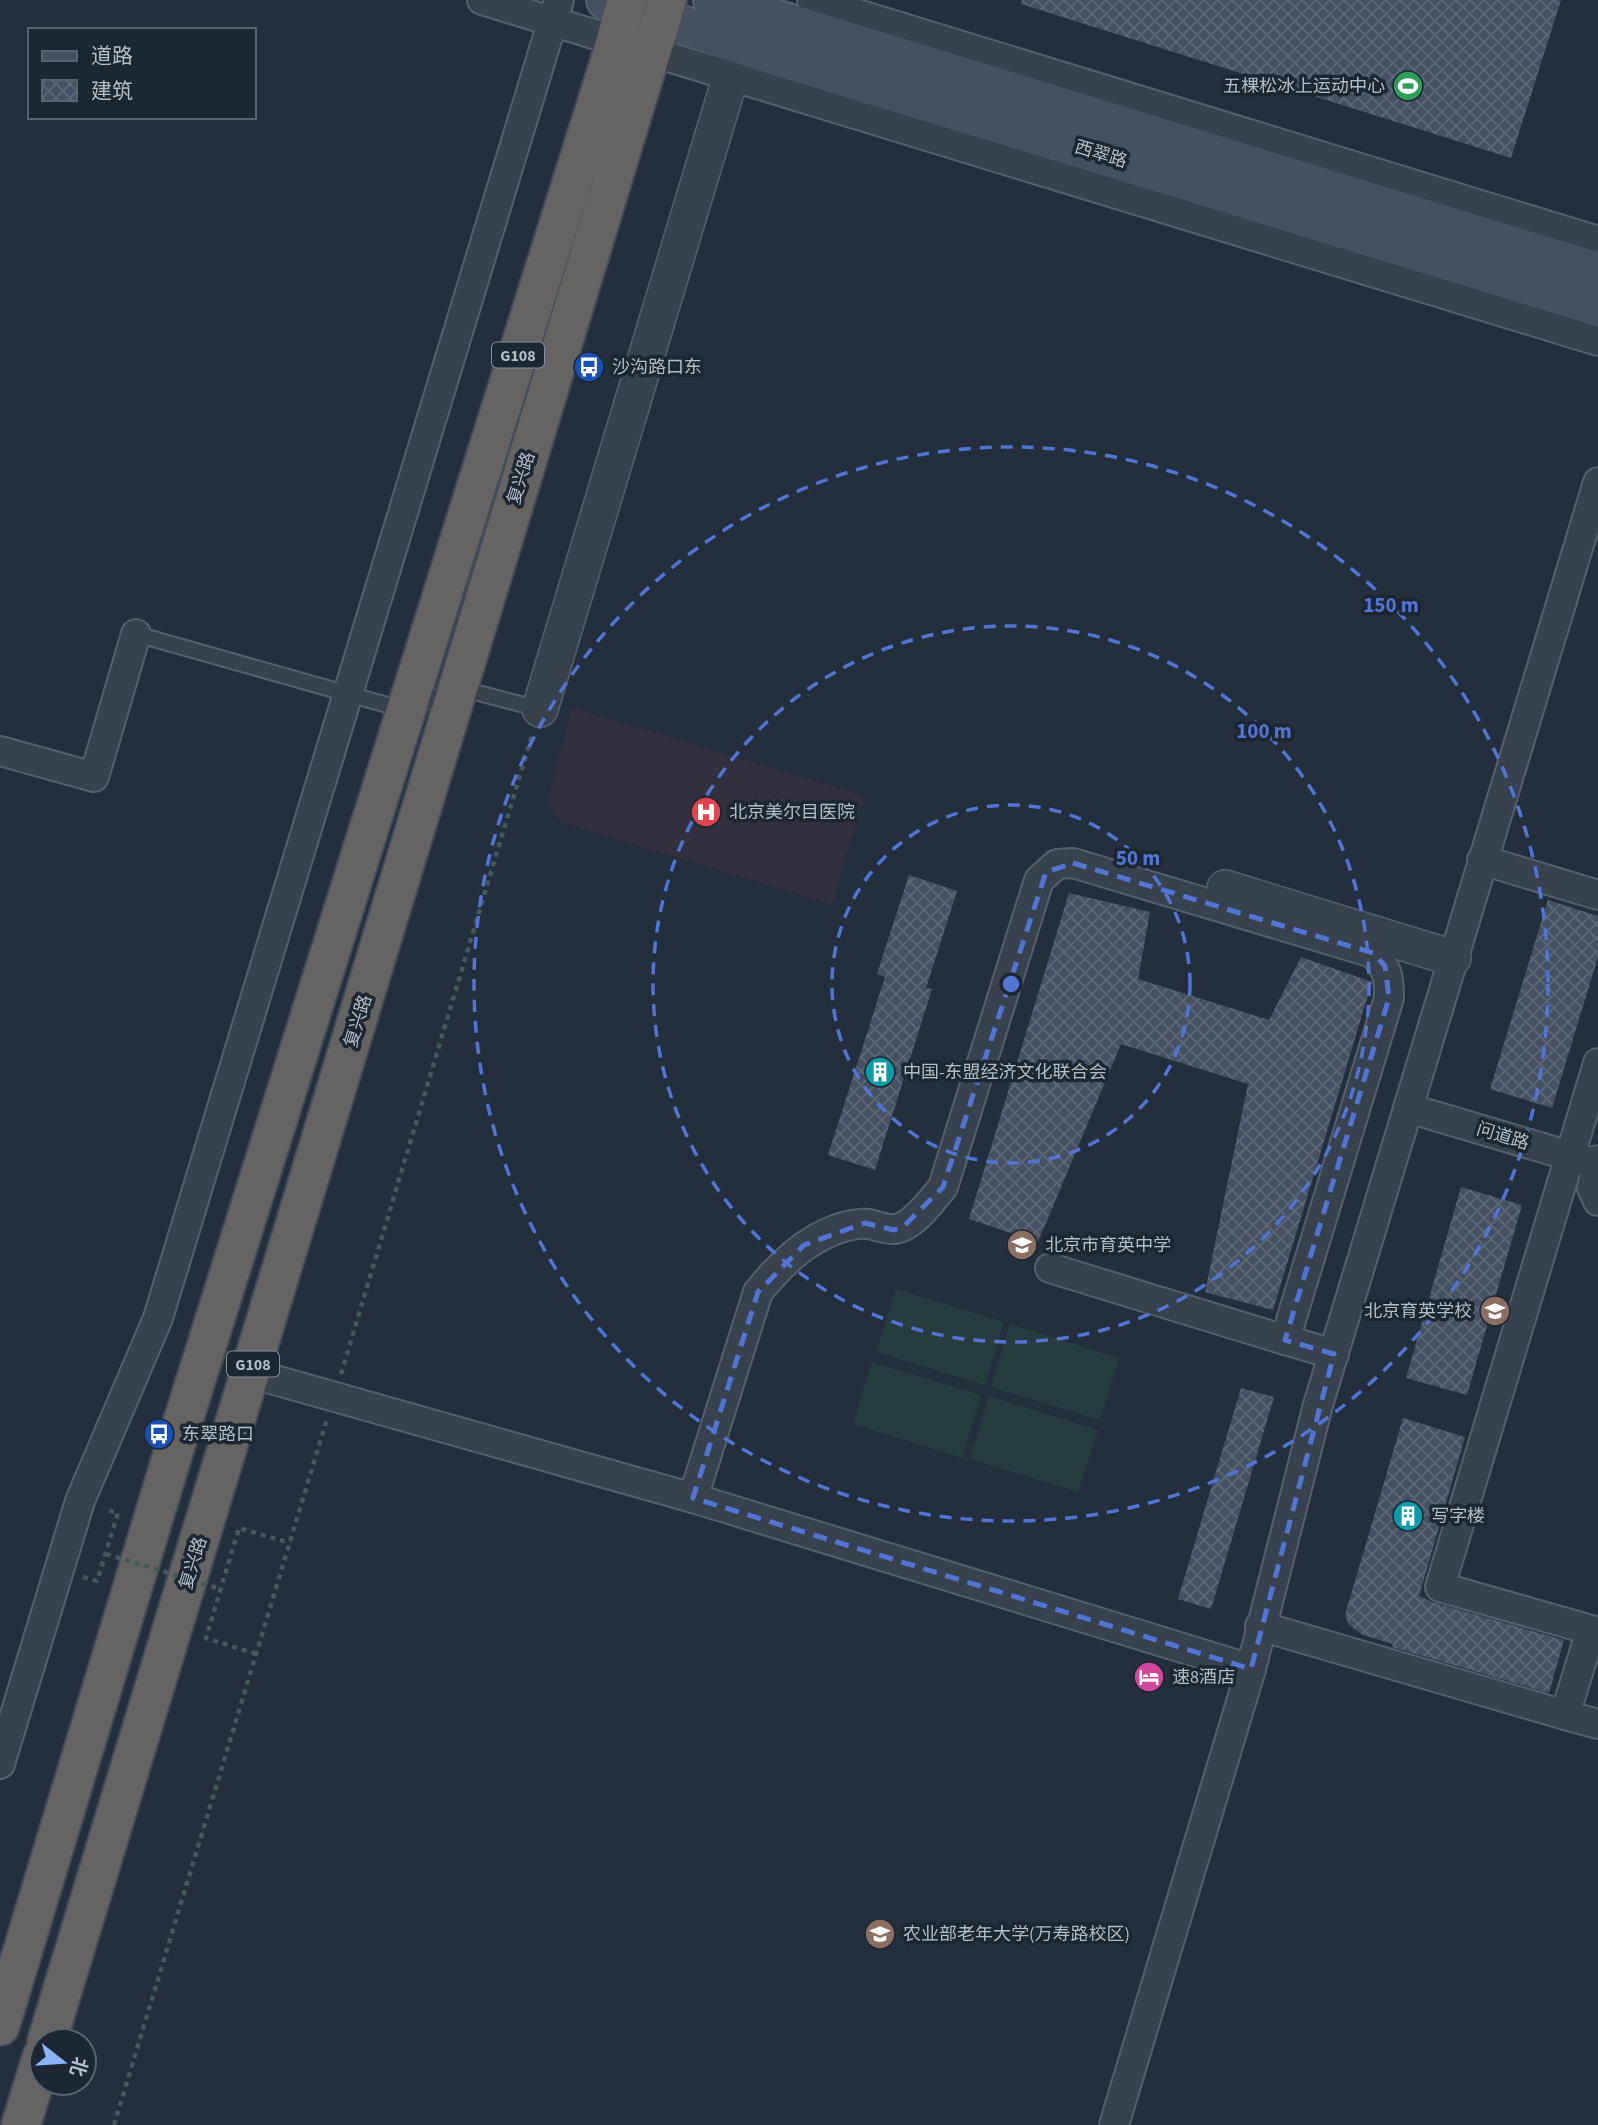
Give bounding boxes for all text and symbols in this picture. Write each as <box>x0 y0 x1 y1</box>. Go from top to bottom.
legend <box>28 28 256 119</box>
text: 道路 <box>91 41 133 71</box>
sports icon: 五棵松冰上运动中心 <box>1391 69 1425 103</box>
place label: 五棵松冰上运动中心 <box>1223 74 1385 99</box>
text: 建筑 <box>91 76 133 106</box>
street label: 西翠路 <box>1071 135 1130 174</box>
road number: G108 <box>492 342 544 368</box>
bus stop icon: 沙沟路口东 <box>572 350 606 384</box>
place label: 沙沟路口东 <box>612 355 702 380</box>
street label: 复兴路 <box>502 449 541 508</box>
text: 150 m <box>1363 590 1419 620</box>
text: 100 m <box>1236 716 1292 746</box>
hospital icon: 北京美尔目医院 <box>689 795 723 829</box>
place label: 北京美尔目医院 <box>729 800 855 825</box>
text: 50 m <box>1116 843 1160 873</box>
centre of rings <box>999 972 1023 996</box>
street label: 复兴路 <box>339 992 378 1051</box>
building icon: 中国-东盟经济文化联合会 <box>863 1055 897 1089</box>
place label: 中国-东盟经济文化联合会 <box>903 1060 1107 1085</box>
street label: 问道路 <box>1473 1117 1532 1156</box>
school or university icon: 北京市育英中学 <box>1005 1228 1039 1262</box>
place label: 北京市育英中学 <box>1045 1233 1171 1258</box>
school or university icon: 北京育英学校 <box>1478 1294 1512 1328</box>
place label: 北京育英学校 <box>1364 1299 1472 1324</box>
road number: G108 <box>227 1352 279 1376</box>
bus stop icon: 东翠路口 <box>142 1417 176 1451</box>
place label: 东翠路口 <box>182 1422 254 1447</box>
building icon: 写字楼 <box>1391 1499 1425 1533</box>
place label: 写字楼 <box>1431 1504 1485 1529</box>
street label: 复兴路 <box>174 1534 213 1593</box>
hotel icon: 速8酒店 <box>1132 1660 1166 1694</box>
place label: 速8酒店 <box>1172 1665 1235 1690</box>
school or university icon: 农业部老年大学(万寿路校区) <box>863 1917 897 1951</box>
place label: 农业部老年大学(万寿路校区) <box>903 1922 1130 1947</box>
north arrow <box>28 2027 98 2097</box>
text: 北 <box>62 2053 94 2080</box>

